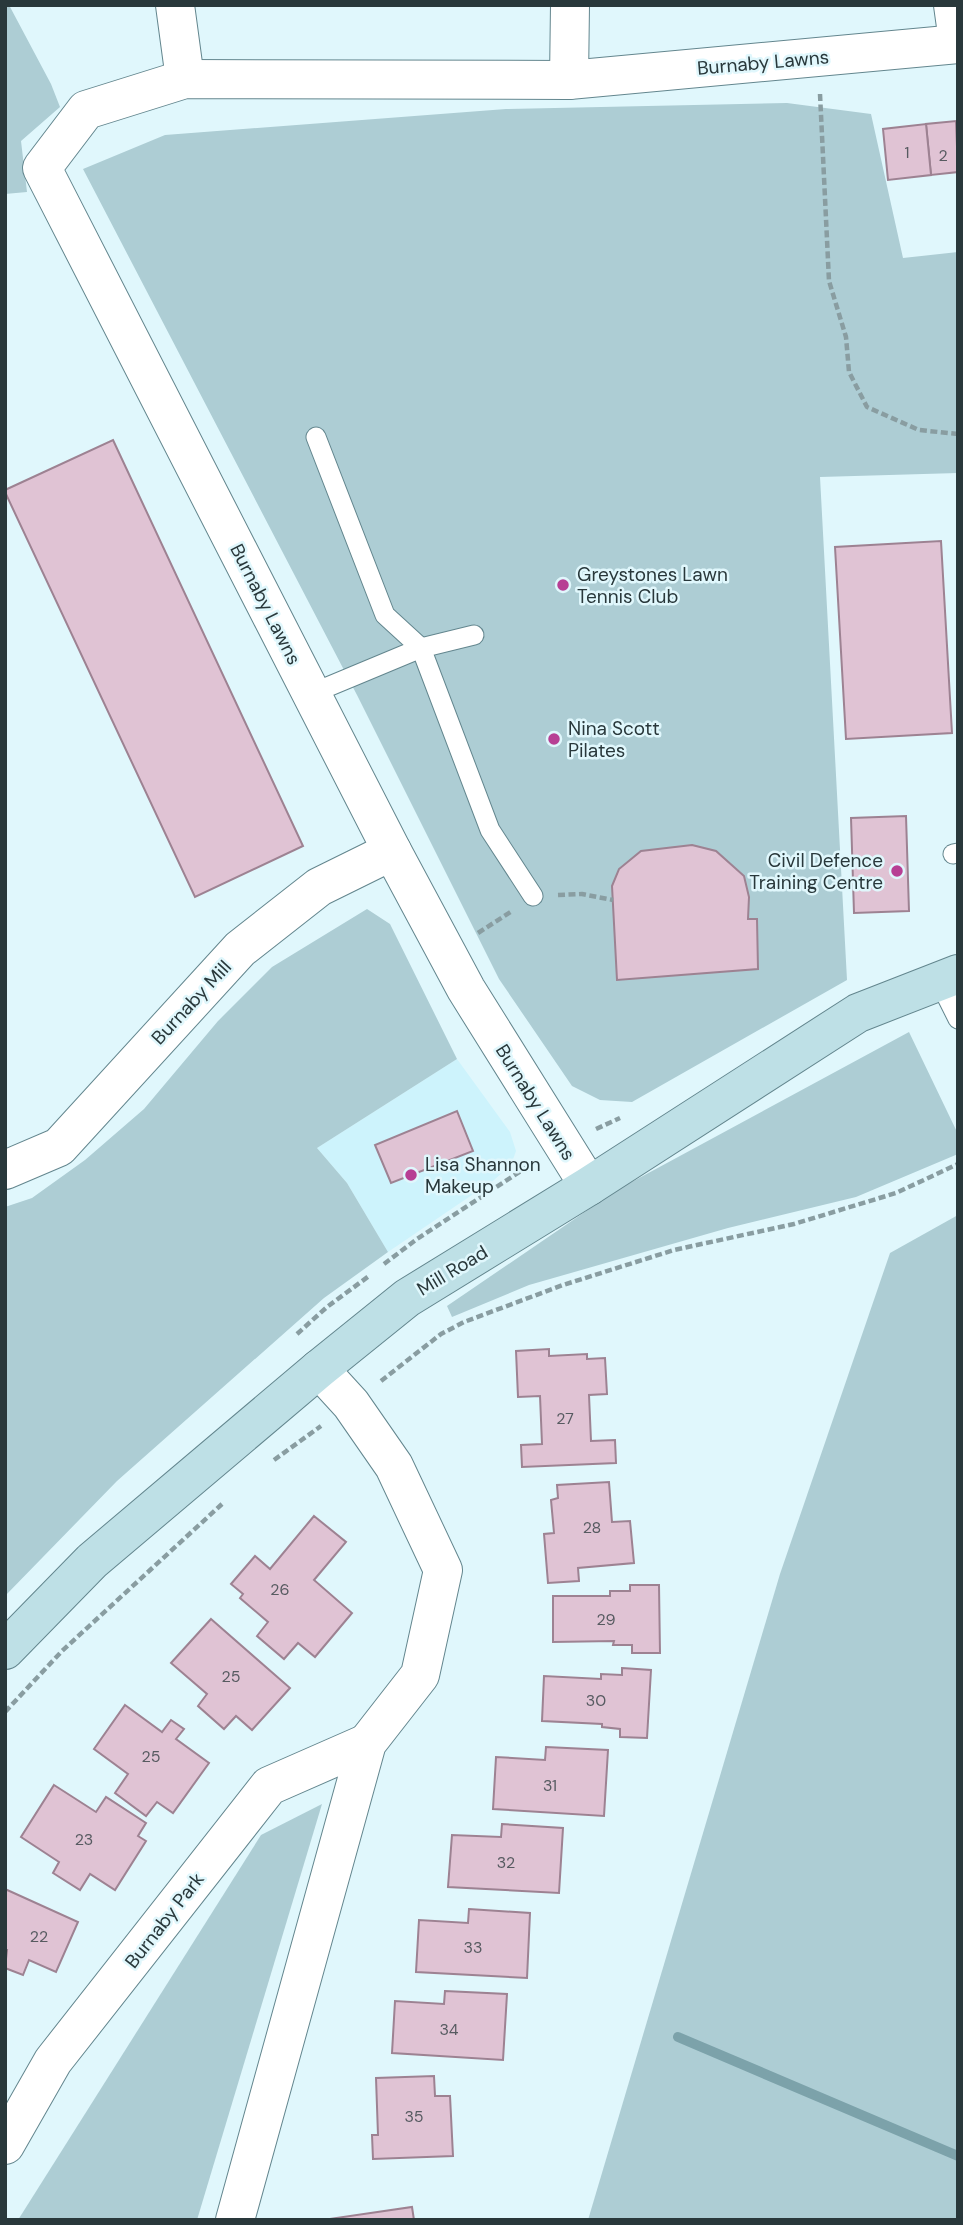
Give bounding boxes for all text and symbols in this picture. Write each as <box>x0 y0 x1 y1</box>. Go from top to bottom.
street label: Burnaby Lawns <box>696 44 830 81</box>
house number: 1 <box>905 142 910 163</box>
house number: 2 <box>938 145 948 166</box>
street label: Burnaby Lawns <box>224 540 307 669</box>
place label: Greystones Lawn Tennis Club <box>577 562 728 609</box>
marker: Greystones Lawn Tennis Club <box>555 577 571 593</box>
place label: Nina Scott Pilates <box>568 716 660 763</box>
marker: Nina Scott Pilates <box>546 731 562 747</box>
place label: Civil Defence Training Centre <box>749 848 883 895</box>
marker: Civil Defence Training Centre <box>889 863 905 879</box>
street label: Burnaby Mill <box>146 955 237 1050</box>
street label: Burnaby Lawns <box>490 1039 581 1165</box>
place label: Lisa Shannon Makeup <box>425 1152 541 1199</box>
marker: Lisa Shannon Makeup <box>403 1167 419 1183</box>
street label: Mill Road <box>412 1240 492 1301</box>
house number: 27 <box>556 1408 574 1429</box>
house number: 28 <box>583 1517 601 1538</box>
house number: 26 <box>270 1579 290 1600</box>
house number: 29 <box>596 1609 616 1630</box>
house number: 25 <box>222 1666 240 1687</box>
house number: 30 <box>586 1690 606 1711</box>
house number: 25 <box>142 1746 160 1767</box>
house number: 31 <box>543 1775 557 1796</box>
house number: 23 <box>75 1829 93 1850</box>
house number: 32 <box>497 1852 515 1873</box>
street label: Burnaby Park <box>119 1867 210 1973</box>
house number: 22 <box>30 1926 48 1947</box>
house number: 33 <box>464 1937 482 1958</box>
house number: 34 <box>439 2019 459 2040</box>
house number: 35 <box>404 2106 424 2127</box>

